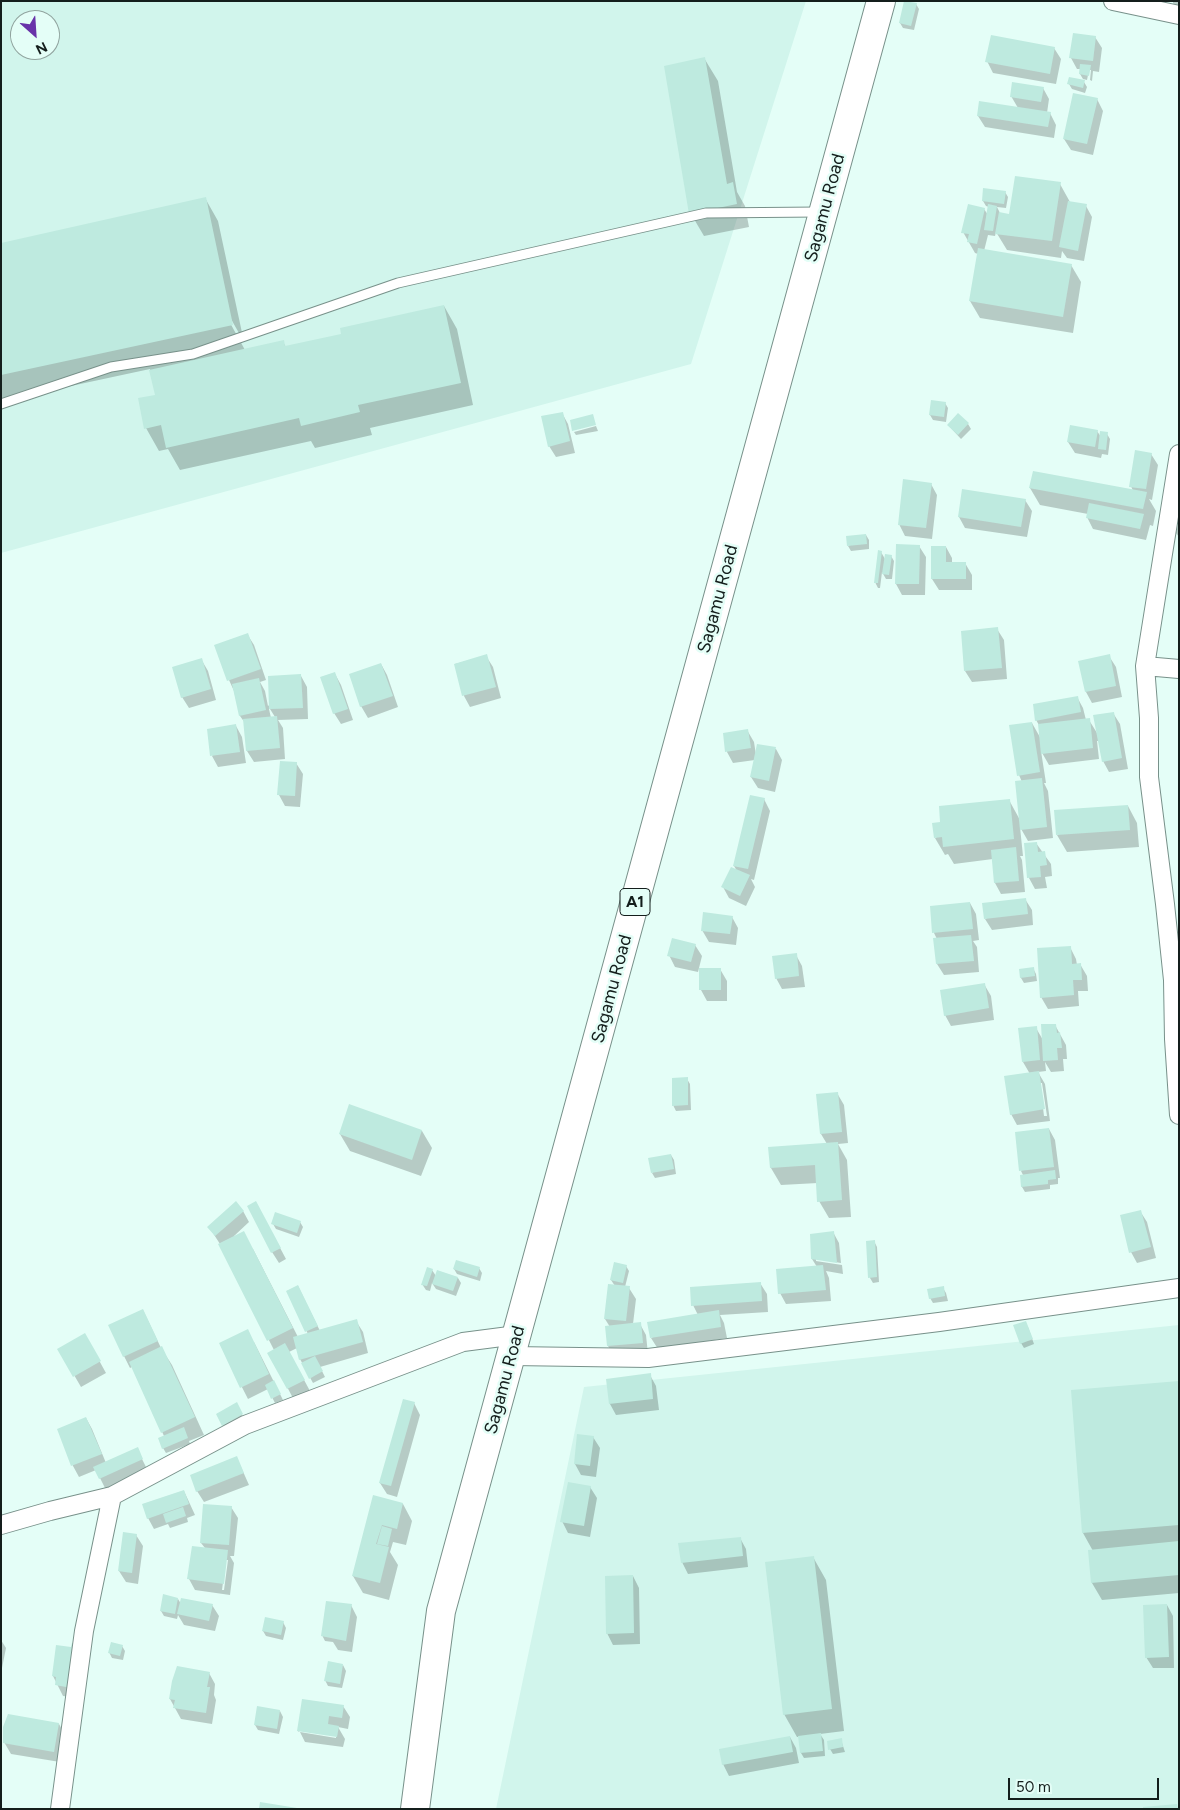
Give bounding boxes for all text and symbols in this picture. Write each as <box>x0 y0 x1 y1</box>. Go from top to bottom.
north arrow <box>10 10 60 60</box>
text: N <box>33 38 50 58</box>
street label: Sagamu Road <box>800 151 850 265</box>
street label: Sagamu Road <box>693 542 743 656</box>
road number: A1 <box>620 889 650 916</box>
street label: Sagamu Road <box>587 932 637 1046</box>
street label: Sagamu Road <box>480 1323 530 1437</box>
scale bar <box>1010 1768 1161 1800</box>
text: 50 m <box>1016 1778 1051 1796</box>

